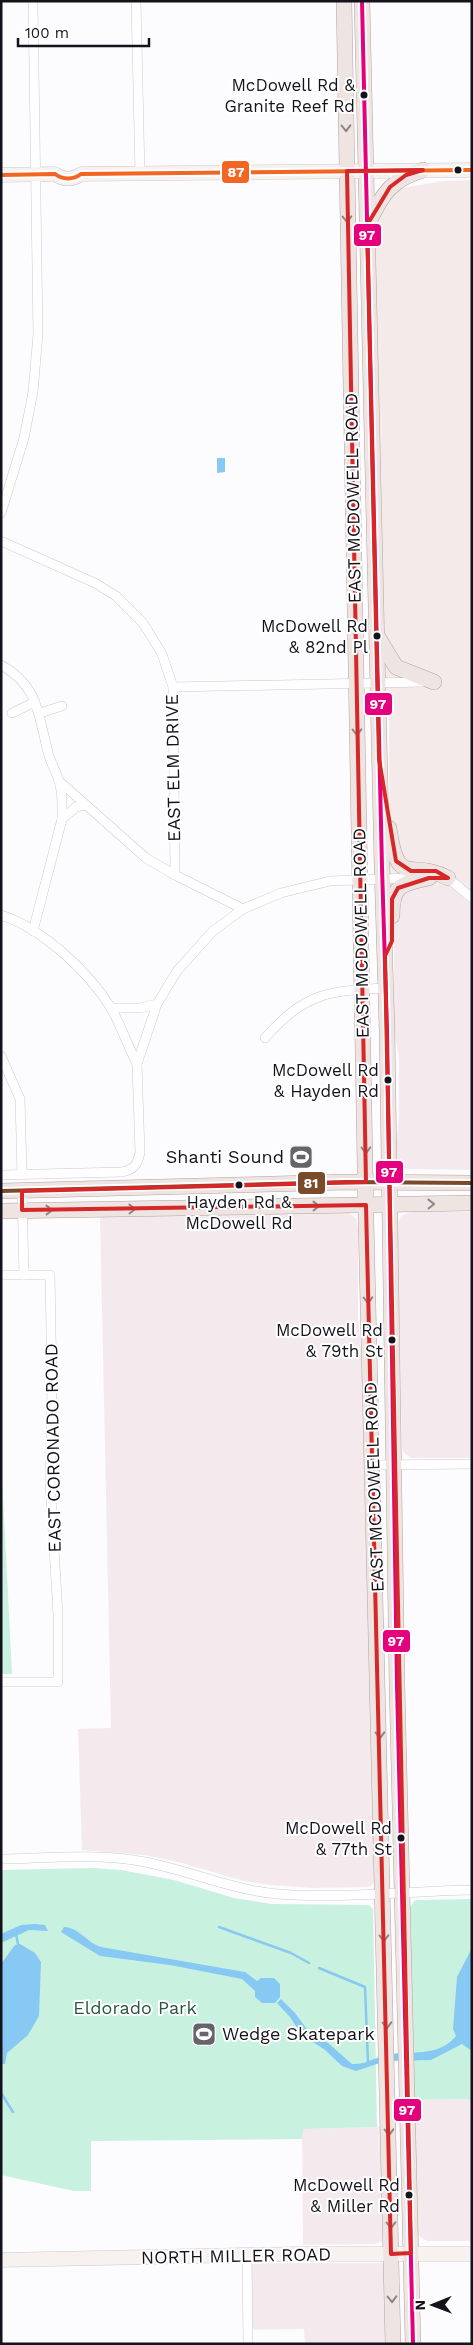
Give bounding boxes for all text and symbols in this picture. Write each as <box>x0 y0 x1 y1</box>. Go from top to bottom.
scale bar <box>18 15 149 47</box>
text: 100 m <box>25 24 69 42</box>
place label: McDowell Rd & Granite Reef Rd <box>225 75 355 116</box>
marker: McDowell Rd & Granite Reef Rd <box>359 90 369 100</box>
one-way arrow <box>341 124 351 132</box>
line badge: 87 <box>221 160 250 184</box>
text: 87 <box>228 164 245 180</box>
unlabelled marker <box>453 165 463 175</box>
one-way arrow <box>342 216 353 224</box>
line badge: 97 <box>353 223 382 247</box>
text: 97 <box>359 227 376 243</box>
street label: EAST MCDOWELL ROAD <box>340 393 365 603</box>
place label: McDowell Rd & 82nd Pl <box>261 616 369 657</box>
marker: McDowell Rd & 82nd Pl <box>372 631 382 641</box>
line badge: 97 <box>364 692 393 716</box>
street label: EAST ELM DRIVE <box>161 694 184 842</box>
text: 97 <box>370 696 387 712</box>
one-way arrow <box>352 728 363 736</box>
street label: EAST MCDOWELL ROAD <box>348 828 373 1038</box>
place label: McDowell Rd & Hayden Rd <box>272 1060 379 1101</box>
marker: McDowell Rd & Hayden Rd <box>383 1075 393 1085</box>
sports icon: Shanti Sound <box>288 1144 314 1170</box>
place label: Shanti Sound <box>166 1146 284 1167</box>
one-way arrow <box>360 1146 371 1154</box>
line badge: 97 <box>375 1160 404 1184</box>
text: 97 <box>381 1164 398 1180</box>
line badge: 81 <box>297 1171 326 1195</box>
text: 81 <box>304 1175 318 1191</box>
marker: Hayden Rd & McDowell Rd <box>234 1180 244 1190</box>
place label: Hayden Rd & McDowell Rd <box>185 1192 293 1233</box>
one-way arrow <box>427 1199 435 1209</box>
one-way arrow <box>312 1201 320 1211</box>
one-way arrow <box>128 1204 136 1214</box>
one-way arrow <box>46 1205 53 1215</box>
one-way arrow <box>363 1296 374 1304</box>
place label: McDowell Rd & 79th St <box>276 1320 383 1361</box>
marker: McDowell Rd & 79th St <box>387 1335 397 1345</box>
street label: EAST CORONADO ROAD <box>40 1343 65 1553</box>
street label: EAST MCDOWELL ROAD <box>359 1381 388 1593</box>
line badge: 97 <box>382 1629 411 1653</box>
text: 97 <box>388 1633 405 1649</box>
one-way arrow <box>375 1732 385 1739</box>
place label: McDowell Rd & 77th St <box>285 1818 392 1859</box>
marker: McDowell Rd & 77th St <box>396 1833 406 1843</box>
one-way arrow <box>379 1934 389 1942</box>
park label: Eldorado Park <box>73 1997 197 2018</box>
sports icon: Wedge Skatepark <box>191 2021 217 2047</box>
one-way arrow <box>381 2021 392 2029</box>
place label: Wedge Skatepark <box>222 2023 375 2044</box>
line badge: 97 <box>393 2098 422 2122</box>
text: 97 <box>399 2102 416 2118</box>
one-way arrow <box>384 2129 394 2137</box>
place label: McDowell Rd & Miller Rd <box>293 2175 400 2216</box>
marker: McDowell Rd & Miller Rd <box>404 2190 414 2200</box>
one-way arrow <box>386 2222 396 2230</box>
street label: NORTH MILLER ROAD <box>141 2243 331 2268</box>
north arrow <box>408 2280 458 2330</box>
one-way arrow <box>387 2295 397 2303</box>
text: N <box>412 2300 428 2311</box>

